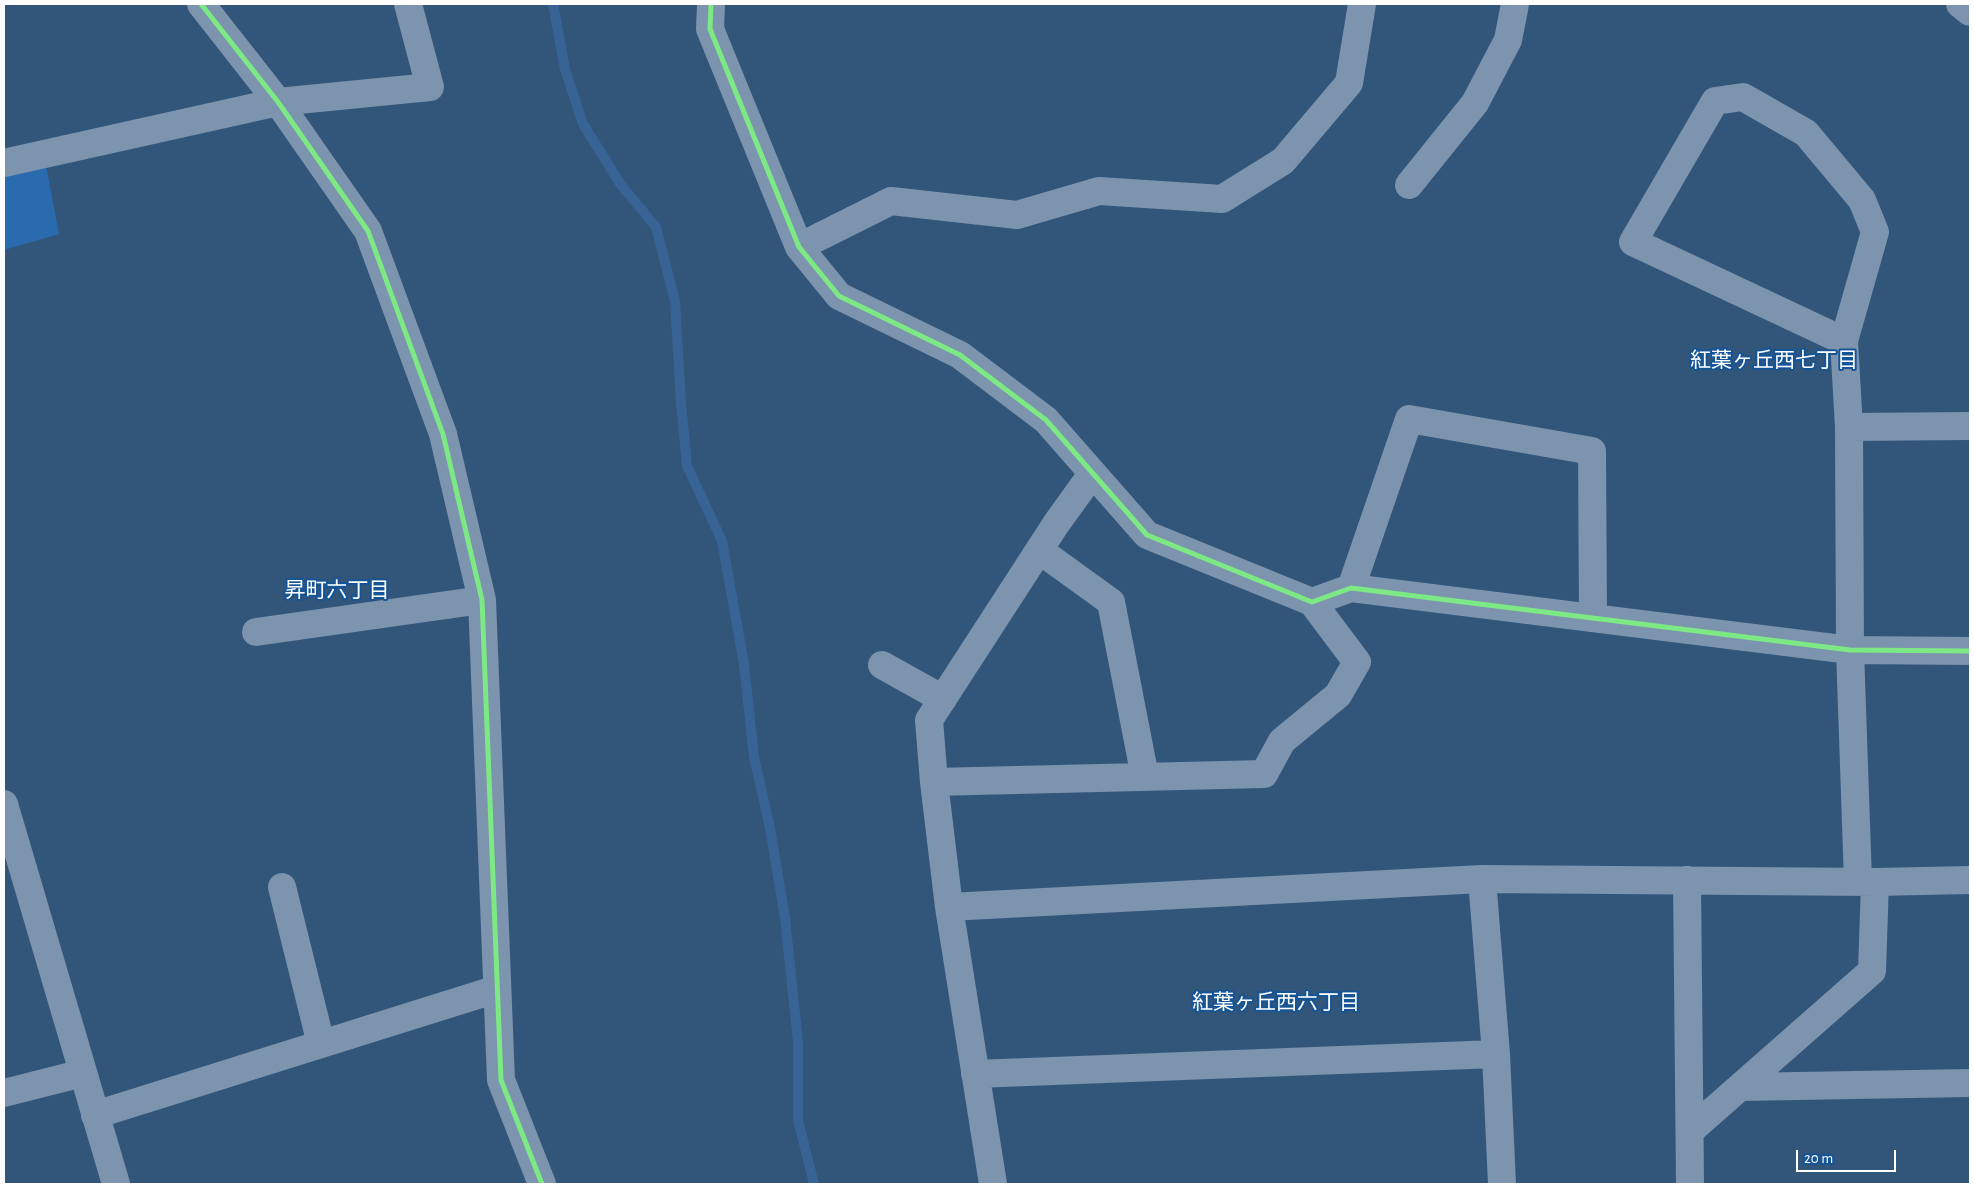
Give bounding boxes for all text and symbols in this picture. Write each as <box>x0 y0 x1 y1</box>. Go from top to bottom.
district label: 紅葉ヶ丘西七丁目 <box>1690 348 1858 374</box>
district label: 昇町六丁目 <box>285 578 389 604</box>
district label: 紅葉ヶ丘西六丁目 <box>1192 990 1360 1016</box>
scale bar <box>1799 1140 1899 1172</box>
text: 20 m <box>1804 1151 1833 1166</box>

